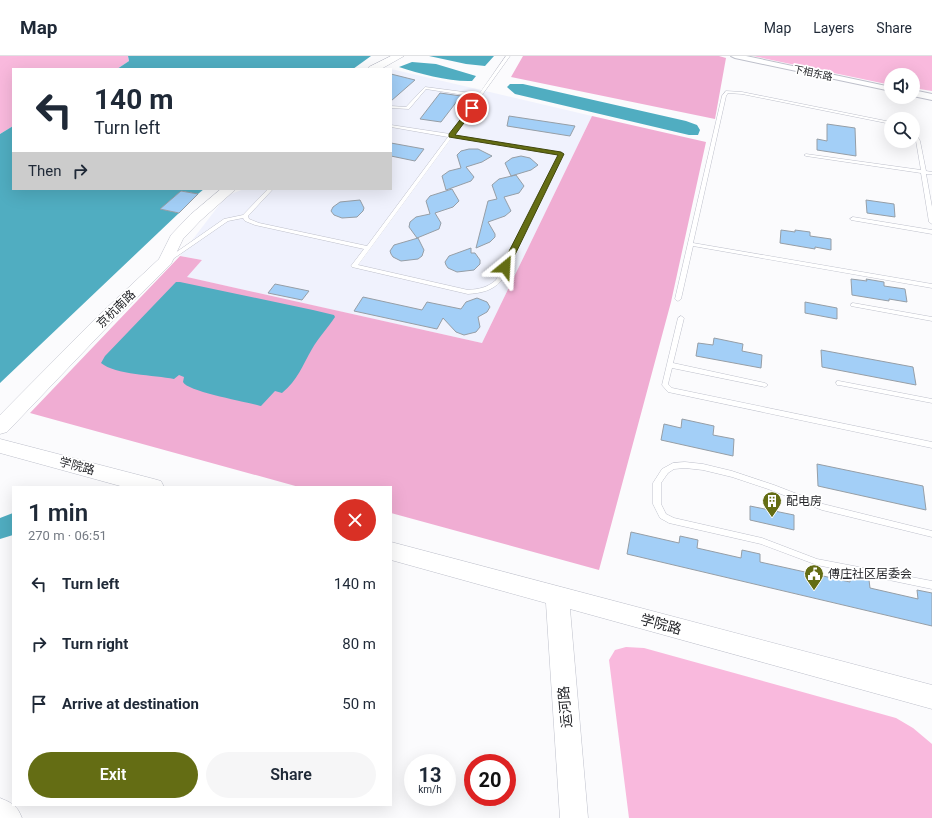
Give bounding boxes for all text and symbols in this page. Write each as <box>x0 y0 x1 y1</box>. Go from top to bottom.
text: Map <box>20 16 58 39</box>
text: Map <box>764 20 791 36</box>
text: Layers <box>813 20 854 36</box>
text: Share <box>876 20 912 36</box>
street label: 下相东路 <box>792 63 834 83</box>
map controls <box>884 68 920 148</box>
button: sound <box>884 68 920 104</box>
text: 140 m <box>94 83 173 116</box>
icon: left <box>28 84 80 136</box>
pin <box>455 91 489 125</box>
icon: arrive <box>461 97 483 119</box>
button: search <box>884 112 920 148</box>
text: Turn left <box>94 117 160 138</box>
icon: right <box>69 160 91 182</box>
text: Then <box>28 162 61 180</box>
position arrow <box>484 246 526 288</box>
street label: 京杭南路 <box>94 287 138 331</box>
street label: 学院路 <box>58 455 96 477</box>
building icon: 配电房 <box>761 490 783 518</box>
place label: 配电房 <box>786 494 822 508</box>
text: 1 min <box>28 499 88 527</box>
button: close <box>334 499 376 541</box>
text: 270 m · 06:51 <box>28 528 107 543</box>
public building icon: 傅庄社区居委会 <box>803 563 825 591</box>
place label: 傅庄社区居委会 <box>828 567 912 581</box>
icon: left <box>28 573 50 595</box>
text: Turn left <box>62 575 119 593</box>
text: 140 m <box>334 575 376 593</box>
street label: 学院路 <box>639 611 683 637</box>
icon: right <box>28 633 50 655</box>
text: Turn right <box>62 635 128 653</box>
text: 80 m <box>342 635 376 653</box>
street label: 运河路 <box>555 685 575 729</box>
icon: arrive <box>28 693 50 715</box>
text: Arrive at destination <box>62 695 199 713</box>
text: 50 m <box>342 695 376 713</box>
button: Exit <box>28 752 198 798</box>
button: Share <box>206 752 376 798</box>
speed limit sign: 20 <box>464 754 516 806</box>
text: 13 <box>419 763 441 787</box>
text: km/h <box>418 784 442 795</box>

